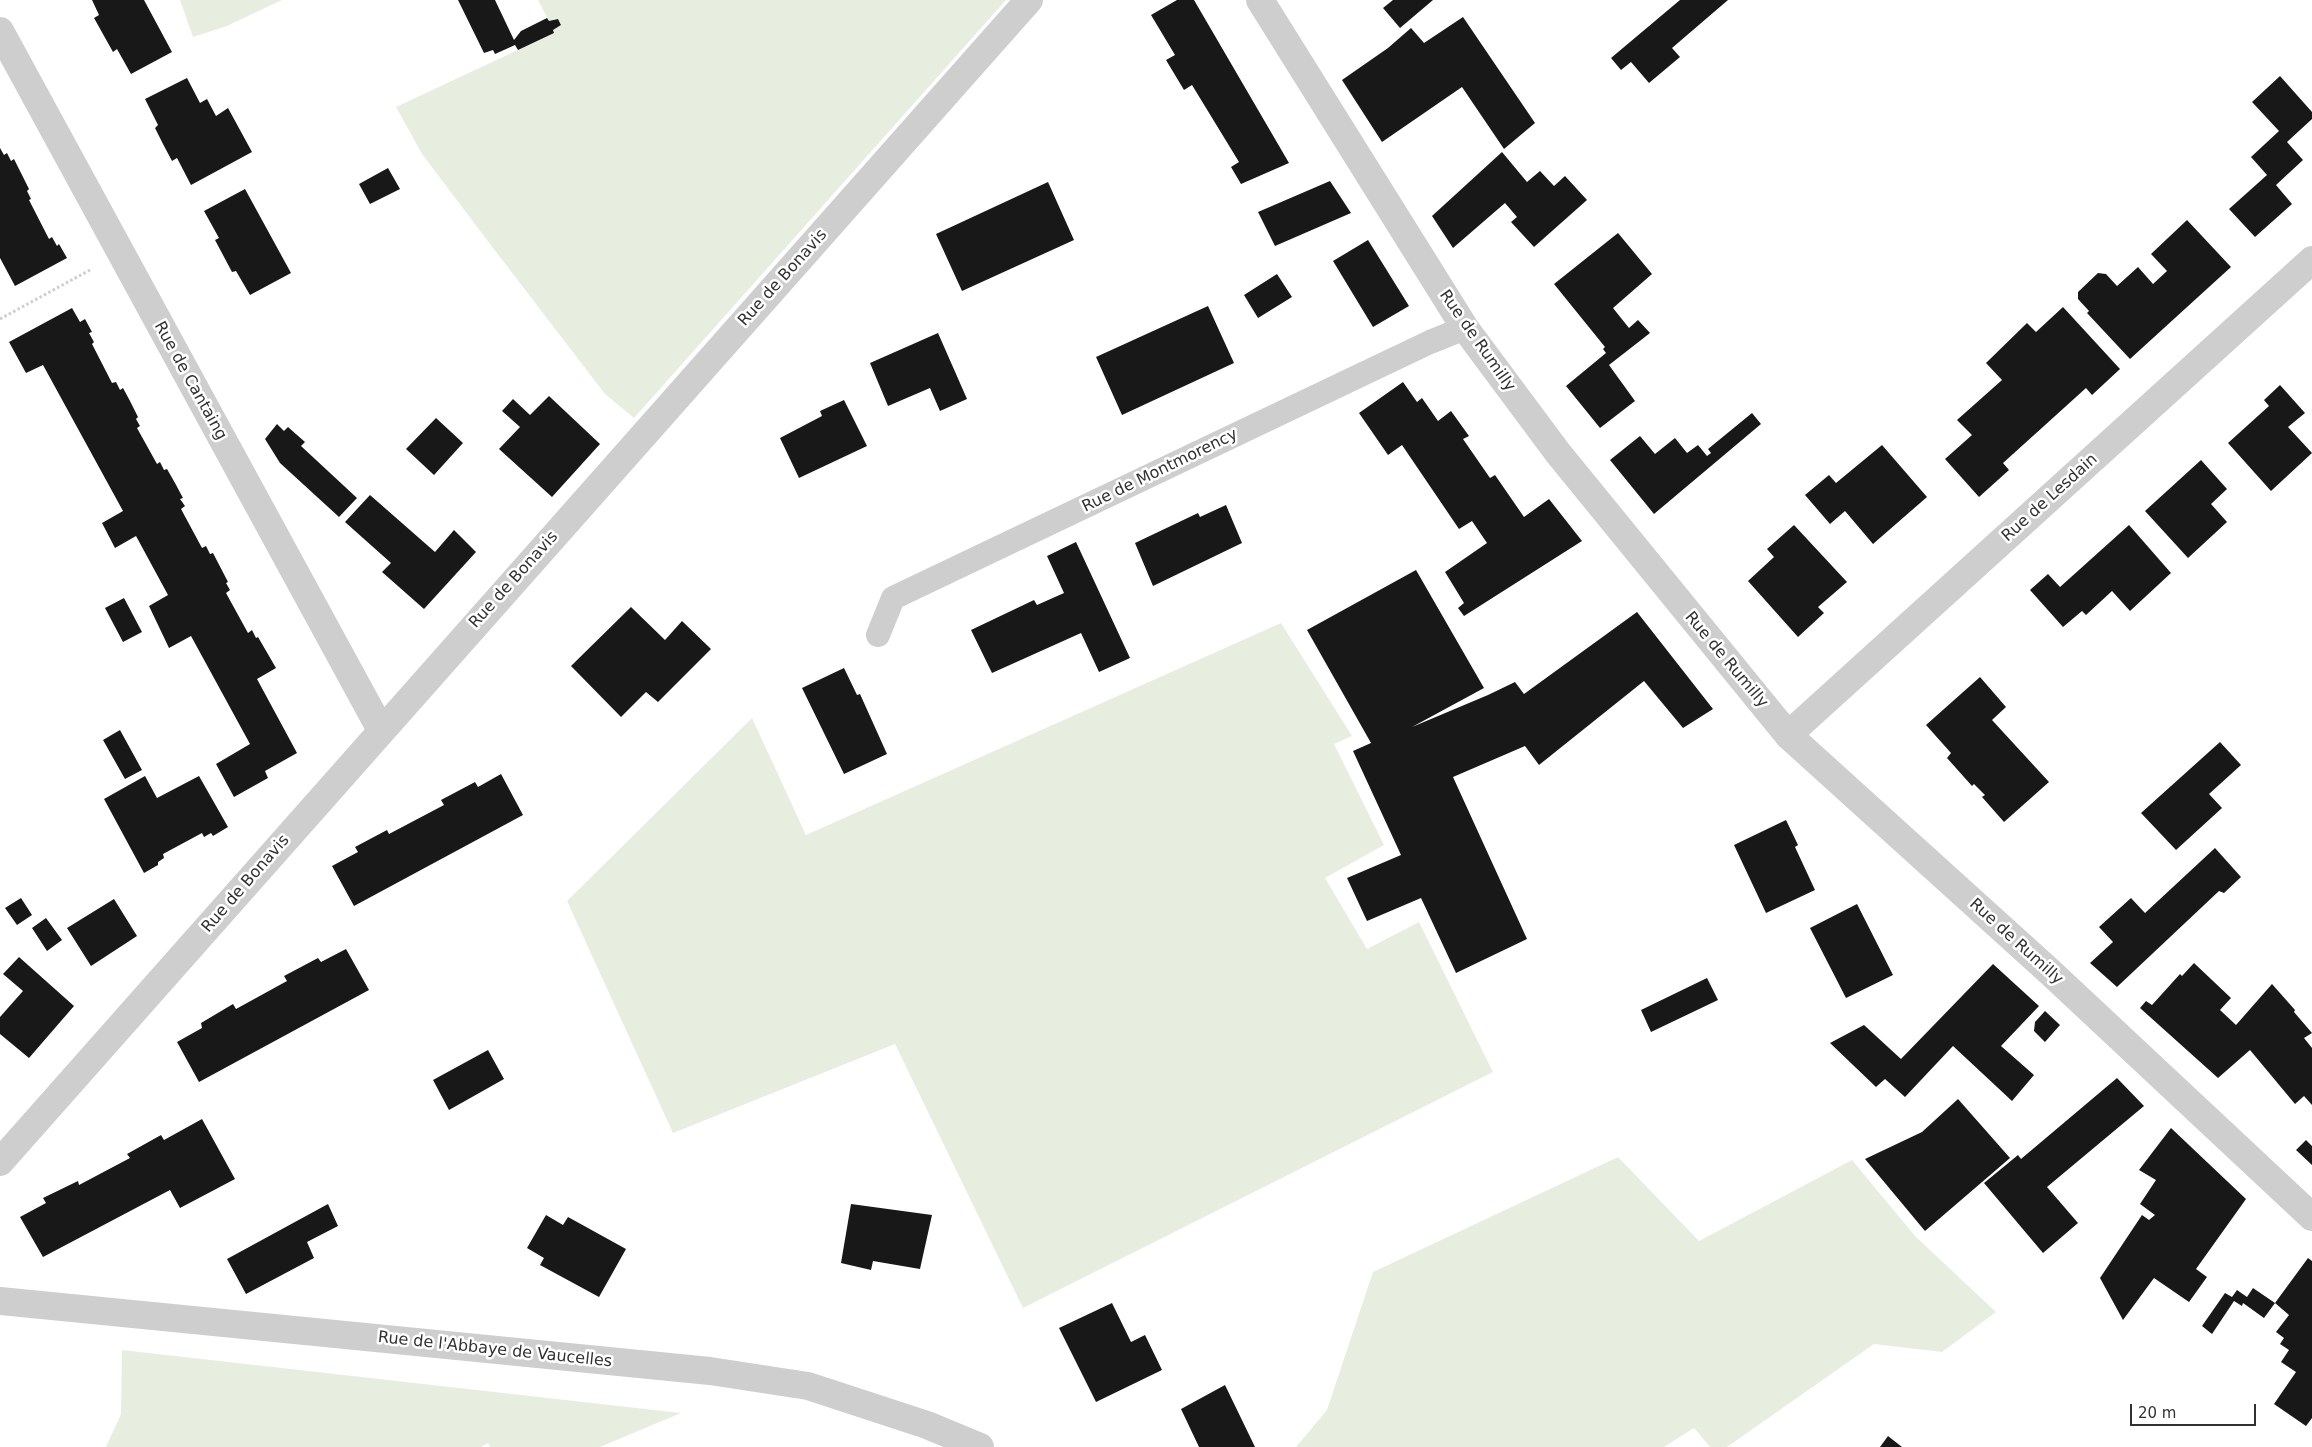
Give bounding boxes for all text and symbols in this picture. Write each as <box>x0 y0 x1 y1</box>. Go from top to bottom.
street label: Rue de Bonavis <box>735 226 831 330</box>
street label: Rue de Rumilly <box>1435 287 1519 395</box>
street label: Rue de Cantaing <box>149 318 231 444</box>
street label: Rue de Montmorency <box>1079 425 1241 517</box>
street label: Rue de Lesdain <box>1998 450 2102 546</box>
street label: Rue de Bonavis <box>466 528 562 632</box>
street label: Rue de Rumilly <box>1680 608 1772 712</box>
street label: Rue de Bonavis <box>198 831 294 937</box>
street label: Rue de Rumilly <box>1965 895 2067 989</box>
street label: Rue de l'Abbaye de Vaucelles <box>377 1328 613 1372</box>
scale bar <box>2132 1394 2258 1426</box>
text: 20 m <box>2138 1404 2176 1422</box>

